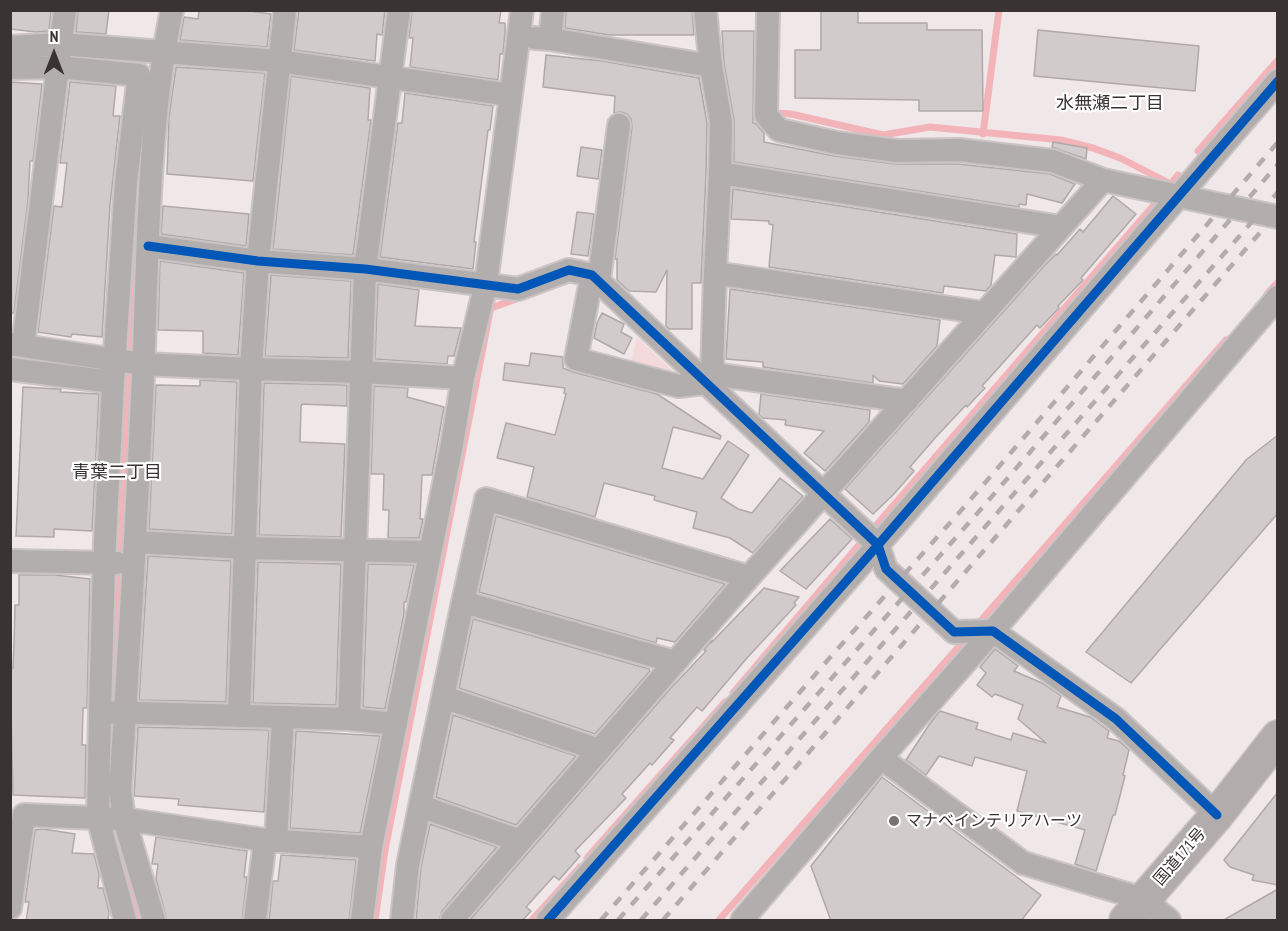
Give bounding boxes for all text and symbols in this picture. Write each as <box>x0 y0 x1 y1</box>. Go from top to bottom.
north arrow <box>24 24 84 84</box>
text: N <box>50 26 58 46</box>
district label: 水無瀬二丁目 <box>1056 93 1164 115</box>
district label: 青葉二丁目 <box>72 462 162 484</box>
place label: マナベインテリアハーツ <box>906 811 1082 831</box>
marker: マナベインテリアハーツ <box>887 814 901 828</box>
street label: 国道171号 <box>1150 824 1210 890</box>

